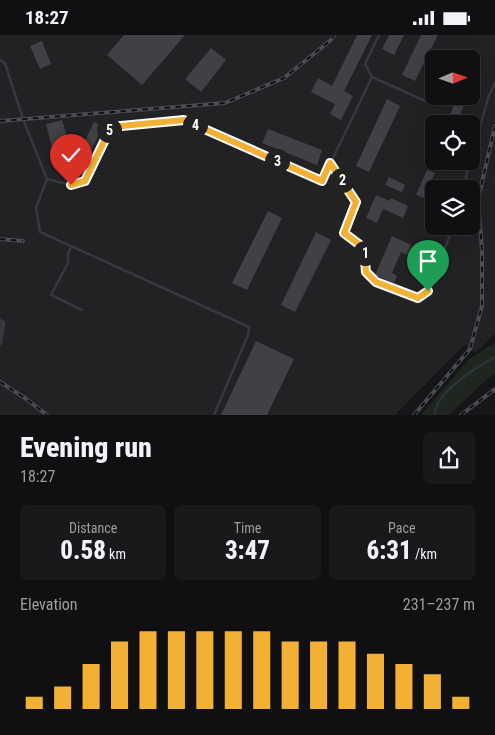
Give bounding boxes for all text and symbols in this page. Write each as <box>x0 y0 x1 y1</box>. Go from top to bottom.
text: 18:27 <box>25 6 69 29</box>
north arrow <box>425 50 480 105</box>
map controls <box>425 50 480 235</box>
pin: 4 <box>182 113 208 137</box>
button: locate <box>425 115 480 170</box>
pin: 5 <box>96 117 122 143</box>
text: 4 <box>192 117 199 133</box>
text: 5 <box>106 122 113 138</box>
pin <box>50 134 92 185</box>
icon: check <box>57 141 85 169</box>
pin: 3 <box>264 149 290 173</box>
text: 3 <box>274 153 281 169</box>
pin: 2 <box>330 167 354 193</box>
text: 2 <box>339 172 346 188</box>
button: layers <box>425 180 480 235</box>
pin <box>407 240 449 291</box>
pin: 1 <box>352 241 378 265</box>
text: 1 <box>362 245 369 261</box>
icon: arrive <box>414 247 442 275</box>
text: Evening run <box>20 431 152 464</box>
button: share <box>423 432 475 484</box>
text: 18:27 <box>20 467 55 486</box>
text: Distance <box>69 520 117 536</box>
text: Time <box>234 520 261 536</box>
text: Pace <box>388 520 416 536</box>
text: 0.58 <box>60 536 106 565</box>
text: 3:47 <box>225 536 270 565</box>
text: 6:31 <box>367 536 412 565</box>
text: km <box>106 546 126 562</box>
text: /km <box>412 546 437 562</box>
text: Elevation <box>20 595 78 614</box>
text: 231–237 m <box>403 595 475 614</box>

